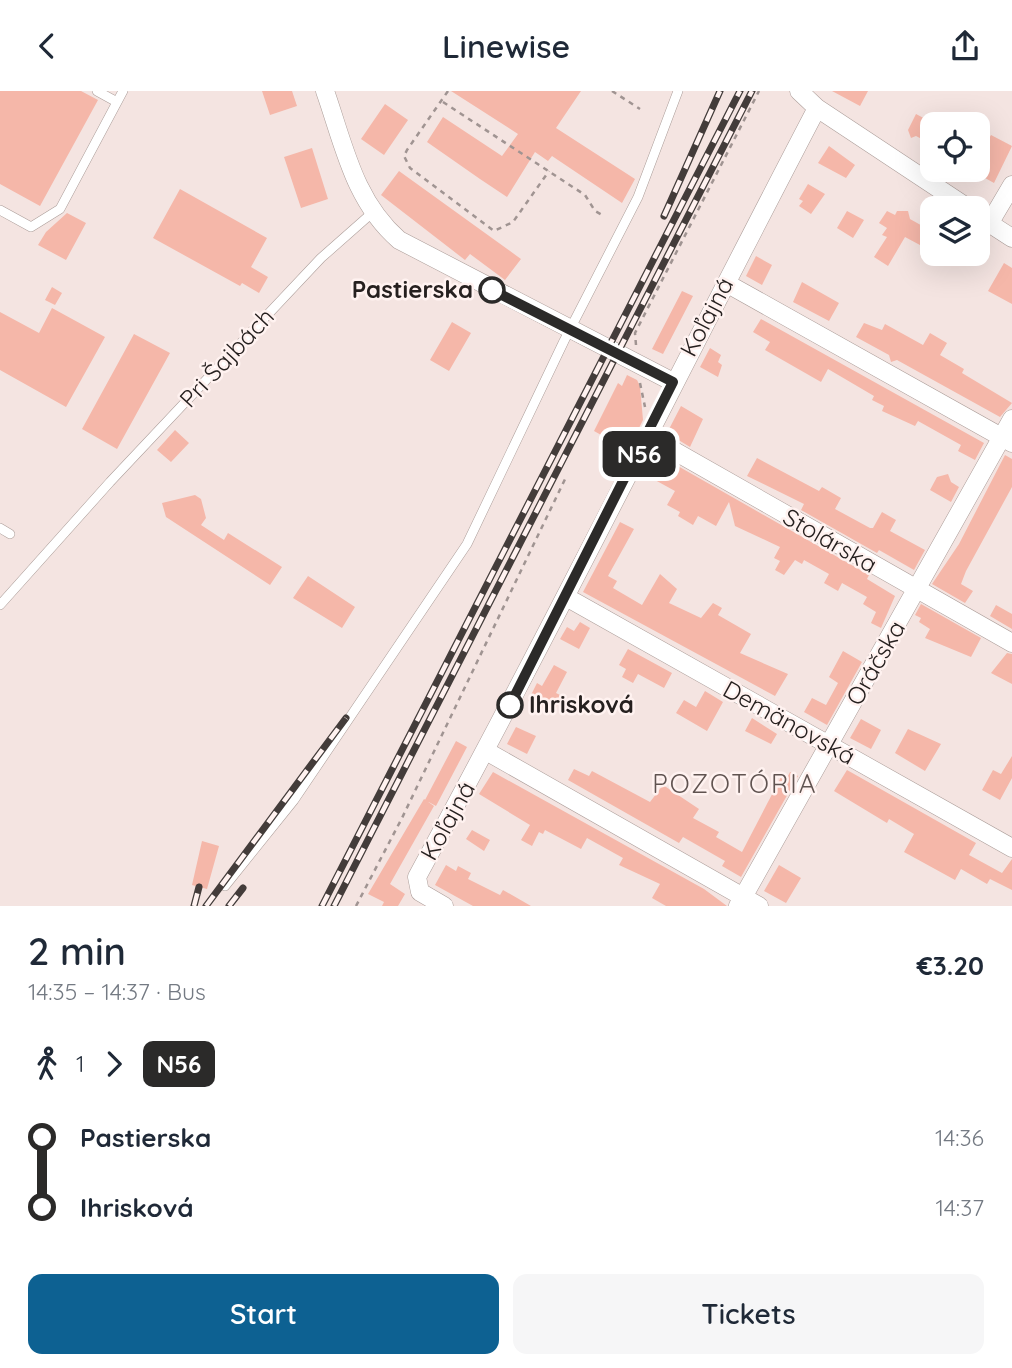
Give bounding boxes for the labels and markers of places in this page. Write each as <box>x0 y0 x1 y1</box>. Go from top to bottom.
place label: Pastierska <box>352 274 473 304</box>
marker: Pastierska <box>479 277 505 303</box>
place label: Ihrisková <box>529 689 634 719</box>
marker: Ihrisková <box>497 692 523 718</box>

